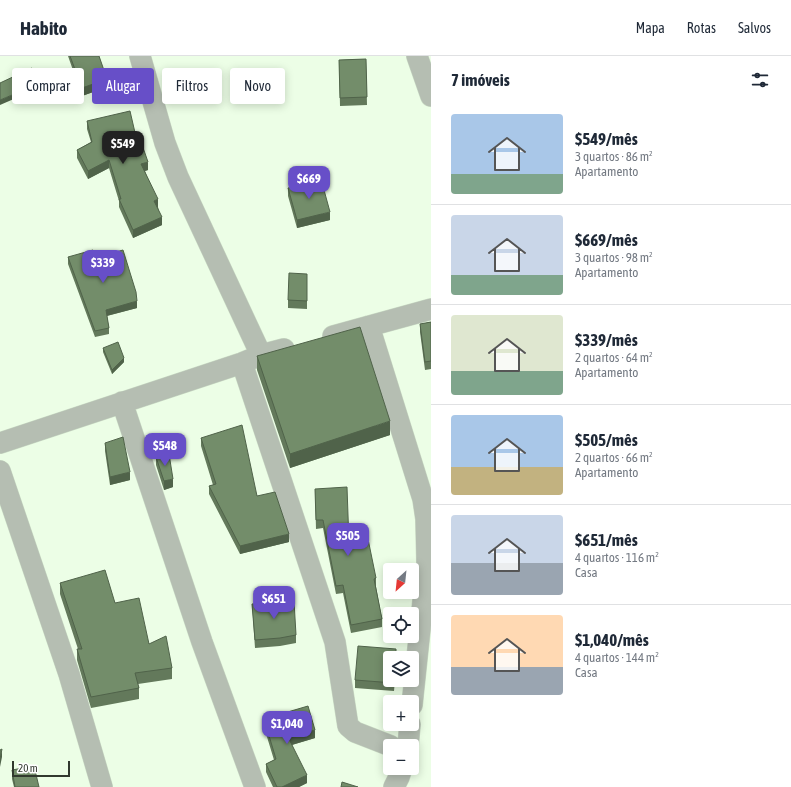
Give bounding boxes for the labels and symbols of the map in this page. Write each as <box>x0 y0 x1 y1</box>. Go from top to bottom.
pin: $549 <box>99 131 147 165</box>
pin: $669 <box>285 166 333 200</box>
pin: $339 <box>79 250 127 284</box>
pin: $548 <box>141 433 189 467</box>
pin: $505 <box>324 523 372 557</box>
north arrow <box>383 563 419 599</box>
pin: $651 <box>250 586 298 620</box>
pin: $1,040 <box>254 711 320 745</box>
scale bar <box>12 759 70 778</box>

